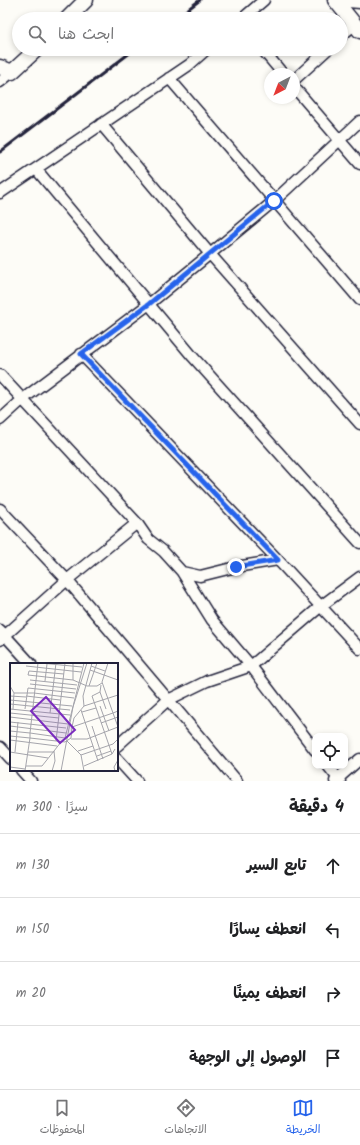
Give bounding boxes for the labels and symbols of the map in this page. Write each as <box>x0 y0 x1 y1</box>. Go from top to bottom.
north arrow <box>264 68 300 104</box>
route start <box>265 192 283 210</box>
route end <box>227 558 245 576</box>
inset map <box>10 663 118 771</box>

